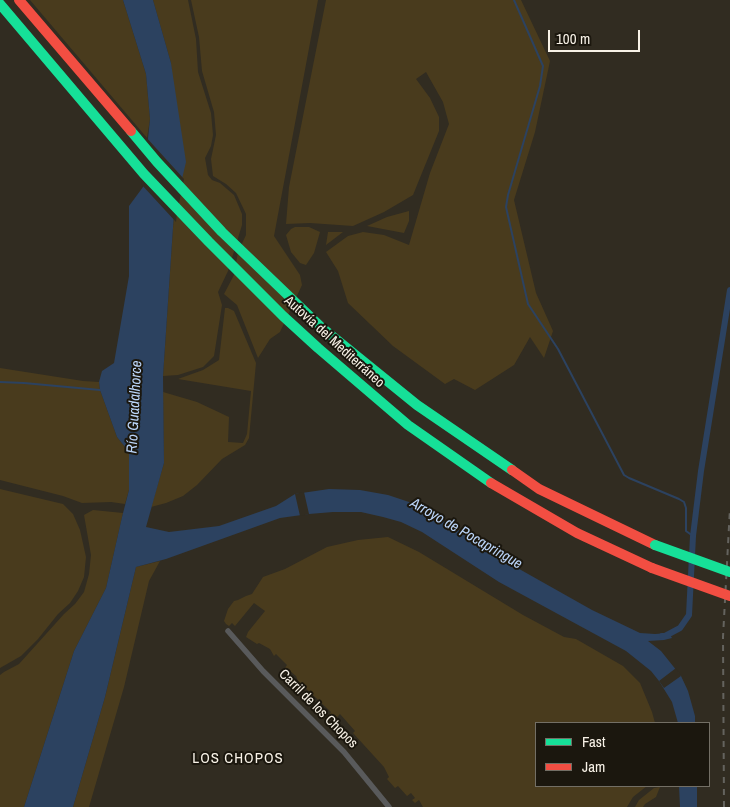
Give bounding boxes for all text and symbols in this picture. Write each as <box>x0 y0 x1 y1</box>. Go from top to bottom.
scale bar <box>550 20 642 52</box>
text: 100 m <box>556 28 590 49</box>
street label: Autovía del Mediterráneo <box>280 293 388 391</box>
water label: Río Guadalhorce <box>124 360 146 454</box>
water label: Arroyo de Pocapringue <box>407 495 525 573</box>
street label: Carril de los Chopos <box>275 666 361 752</box>
legend <box>535 722 710 787</box>
text: Fast <box>582 731 605 752</box>
district label: LOS CHOPOS <box>191 750 285 768</box>
text: Jam <box>582 756 605 777</box>

